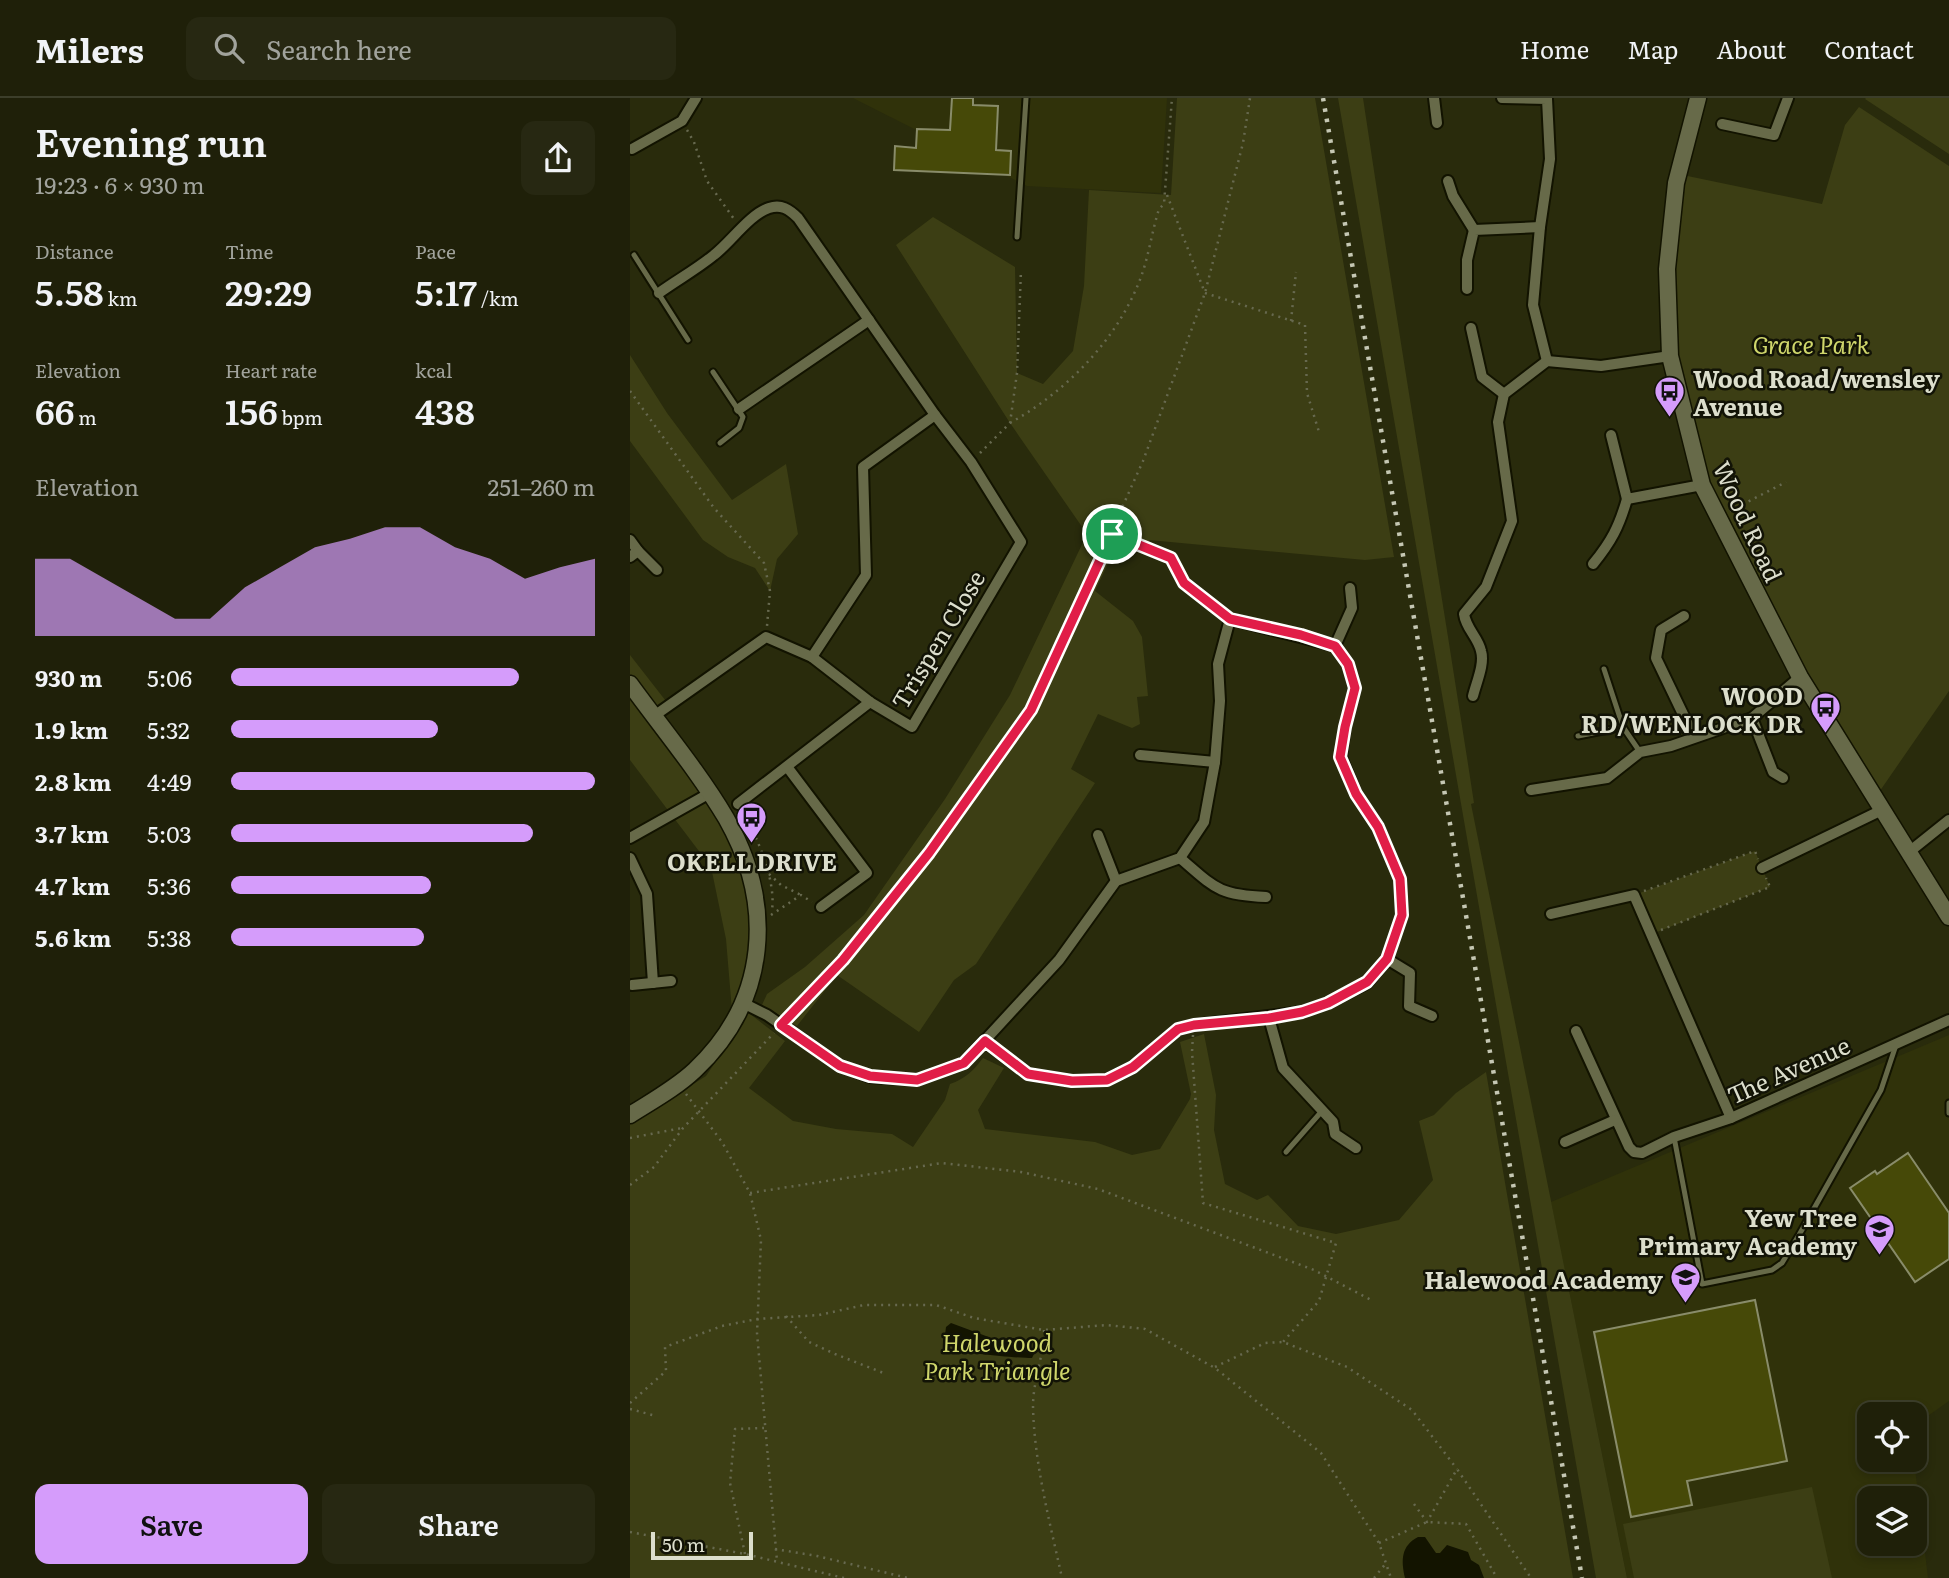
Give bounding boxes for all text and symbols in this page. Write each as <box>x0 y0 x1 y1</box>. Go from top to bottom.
search box <box>186 17 676 80</box>
text: Milers <box>35 24 144 73</box>
icon: search <box>210 29 248 67</box>
text: Search here <box>266 29 412 68</box>
text: Home <box>1520 31 1589 66</box>
text: Map <box>1627 31 1678 66</box>
text: About <box>1716 31 1786 66</box>
text: Contact <box>1824 31 1914 66</box>
text: Evening run <box>35 112 267 169</box>
button: share <box>521 121 595 195</box>
text: 19:23 · 6 × 930 m <box>35 167 204 201</box>
text: Distance <box>35 237 114 265</box>
text: Time <box>225 237 273 265</box>
text: Pace <box>415 237 456 265</box>
text: 5.58 <box>35 265 104 317</box>
text: 29:29 <box>225 265 312 317</box>
text: 5:17 <box>415 265 477 317</box>
text: km <box>104 284 137 312</box>
text: /km <box>477 284 519 312</box>
park label: Grace Park <box>1752 326 1870 361</box>
text: Elevation <box>35 356 121 384</box>
text: Heart rate <box>225 356 317 384</box>
text: kcal <box>415 356 452 384</box>
place label: Wood Road/wensley Avenue <box>1693 360 1940 423</box>
bus stop icon: Wood Road/wensley Avenue <box>1653 374 1687 418</box>
text: 66 <box>35 384 75 436</box>
text: 156 <box>225 384 278 436</box>
text: 438 <box>415 384 475 436</box>
text: m <box>75 403 97 431</box>
text: bpm <box>278 403 323 431</box>
street label: Wood Road <box>1706 455 1792 588</box>
text: Elevation <box>35 469 139 503</box>
text: 251–260 m <box>487 469 595 503</box>
pin <box>1082 504 1142 564</box>
icon: arrive <box>1093 515 1131 553</box>
street label: Trispen Close <box>882 563 992 715</box>
text: 930 m <box>35 660 103 694</box>
text: 5:06 <box>147 660 192 694</box>
place label: WOOD RD/WENLOCK DR <box>1581 677 1803 740</box>
bus stop icon: WOOD RD/WENLOCK DR <box>1809 691 1843 735</box>
text: 1.9 km <box>35 712 108 746</box>
text: 5:32 <box>147 712 190 746</box>
text: 2.8 km <box>35 764 111 798</box>
text: 4:49 <box>147 764 192 798</box>
bus stop icon: OKELL DRIVE <box>735 801 769 845</box>
text: 3.7 km <box>35 816 109 850</box>
text: 5:03 <box>147 816 192 850</box>
place label: OKELL DRIVE <box>667 843 837 878</box>
text: 4.7 km <box>35 868 110 902</box>
text: 5:36 <box>147 868 191 902</box>
text: 5.6 km <box>35 920 111 954</box>
text: 5:38 <box>147 920 191 954</box>
street label: The Avenue <box>1721 1026 1855 1112</box>
place label: Yew Tree Primary Academy <box>1638 1199 1857 1262</box>
school or university icon: Yew Tree Primary Academy <box>1863 1213 1897 1257</box>
place label: Halewood Academy <box>1424 1261 1663 1296</box>
school or university icon: Halewood Academy <box>1669 1261 1703 1305</box>
park label: Halewood Park Triangle <box>924 1324 1070 1387</box>
map controls <box>1857 1402 1927 1556</box>
button: locate <box>1857 1402 1927 1472</box>
button: Save <box>35 1484 308 1564</box>
button: Share <box>322 1484 595 1564</box>
button: layers <box>1857 1486 1927 1556</box>
scale bar <box>651 1529 752 1561</box>
text: 50 m <box>662 1530 705 1558</box>

